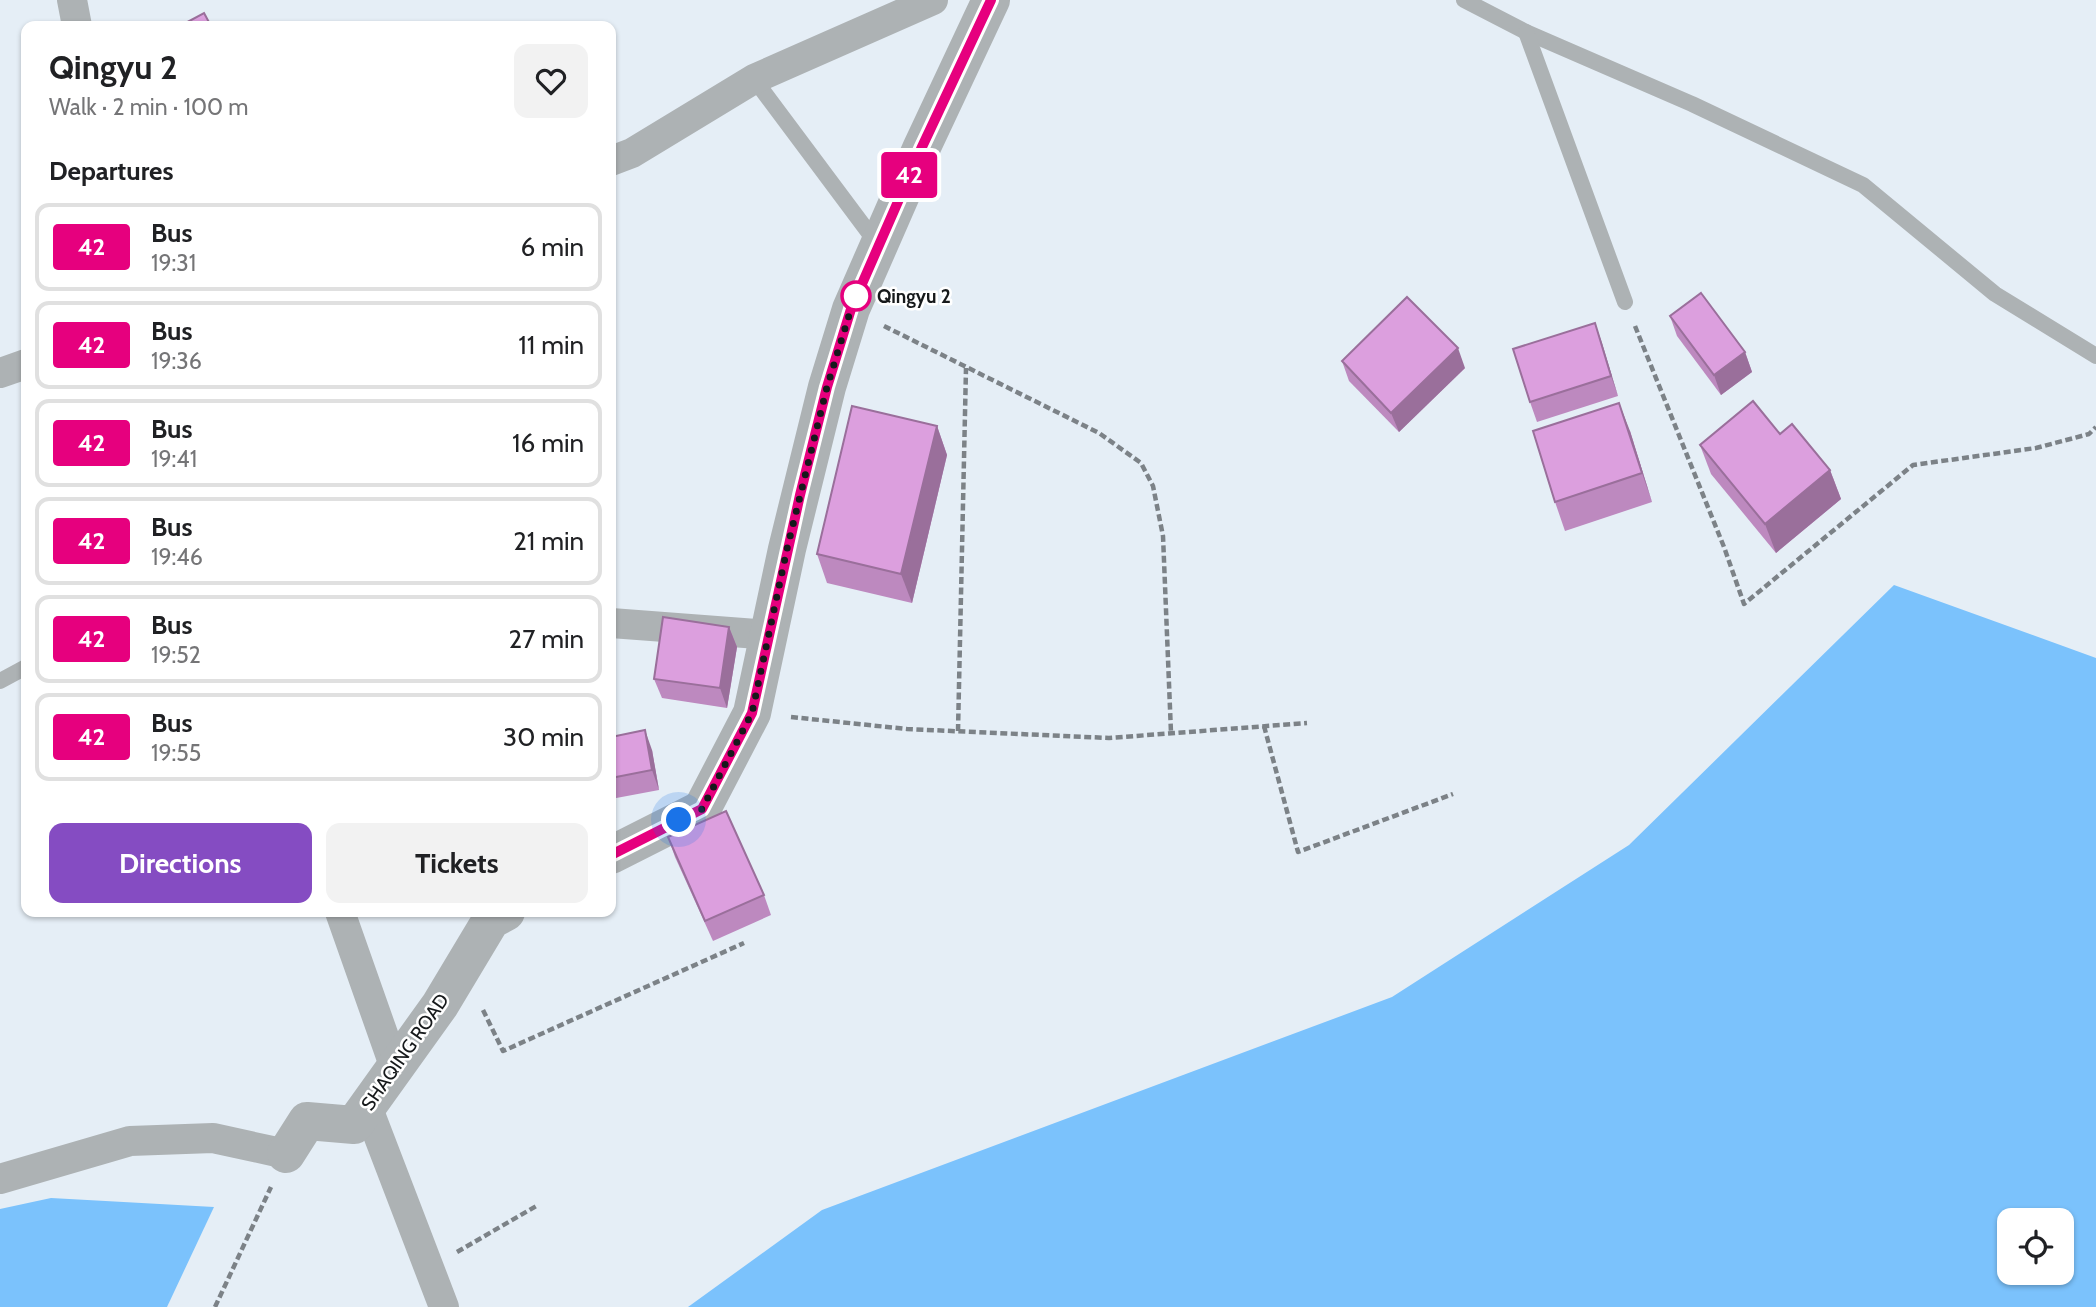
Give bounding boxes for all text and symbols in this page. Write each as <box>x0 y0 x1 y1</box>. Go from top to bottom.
button: heart <box>514 44 588 118</box>
text: Qingyu 2 <box>49 47 177 87</box>
text: Walk · 2 min · 100 m <box>49 93 248 121</box>
line badge: 42 <box>878 152 940 198</box>
text: Departures <box>49 155 173 187</box>
text: 42 <box>895 160 923 189</box>
text: Bus <box>151 217 192 249</box>
text: 6 min <box>521 231 584 263</box>
text: 42 <box>78 232 105 261</box>
text: 19:31 <box>151 249 196 277</box>
marker: Qingyu 2 <box>841 281 871 311</box>
place label: Qingyu 2 <box>877 285 951 308</box>
text: Bus <box>151 315 192 347</box>
text: 11 min <box>518 329 584 361</box>
text: 42 <box>78 330 105 359</box>
text: 19:36 <box>151 347 202 375</box>
text: Bus <box>151 413 192 445</box>
text: 16 min <box>512 427 584 459</box>
text: 42 <box>78 428 105 457</box>
text: 19:41 <box>151 445 197 473</box>
text: Bus <box>151 511 192 543</box>
text: 21 min <box>513 525 584 557</box>
text: 42 <box>78 526 105 555</box>
text: 19:46 <box>151 543 203 571</box>
text: Bus <box>151 609 192 641</box>
text: 27 min <box>509 623 584 655</box>
text: 42 <box>78 624 105 653</box>
text: 19:52 <box>151 641 201 669</box>
text: Bus <box>151 707 192 739</box>
text: 30 min <box>503 721 584 753</box>
text: 42 <box>78 722 105 751</box>
text: 19:55 <box>151 739 201 767</box>
your location <box>661 802 696 837</box>
button: Directions <box>49 823 312 903</box>
button: Tickets <box>326 823 588 903</box>
street label: SHAQING ROAD <box>356 989 454 1115</box>
map controls <box>1997 1208 2074 1285</box>
button: locate <box>1997 1208 2074 1285</box>

